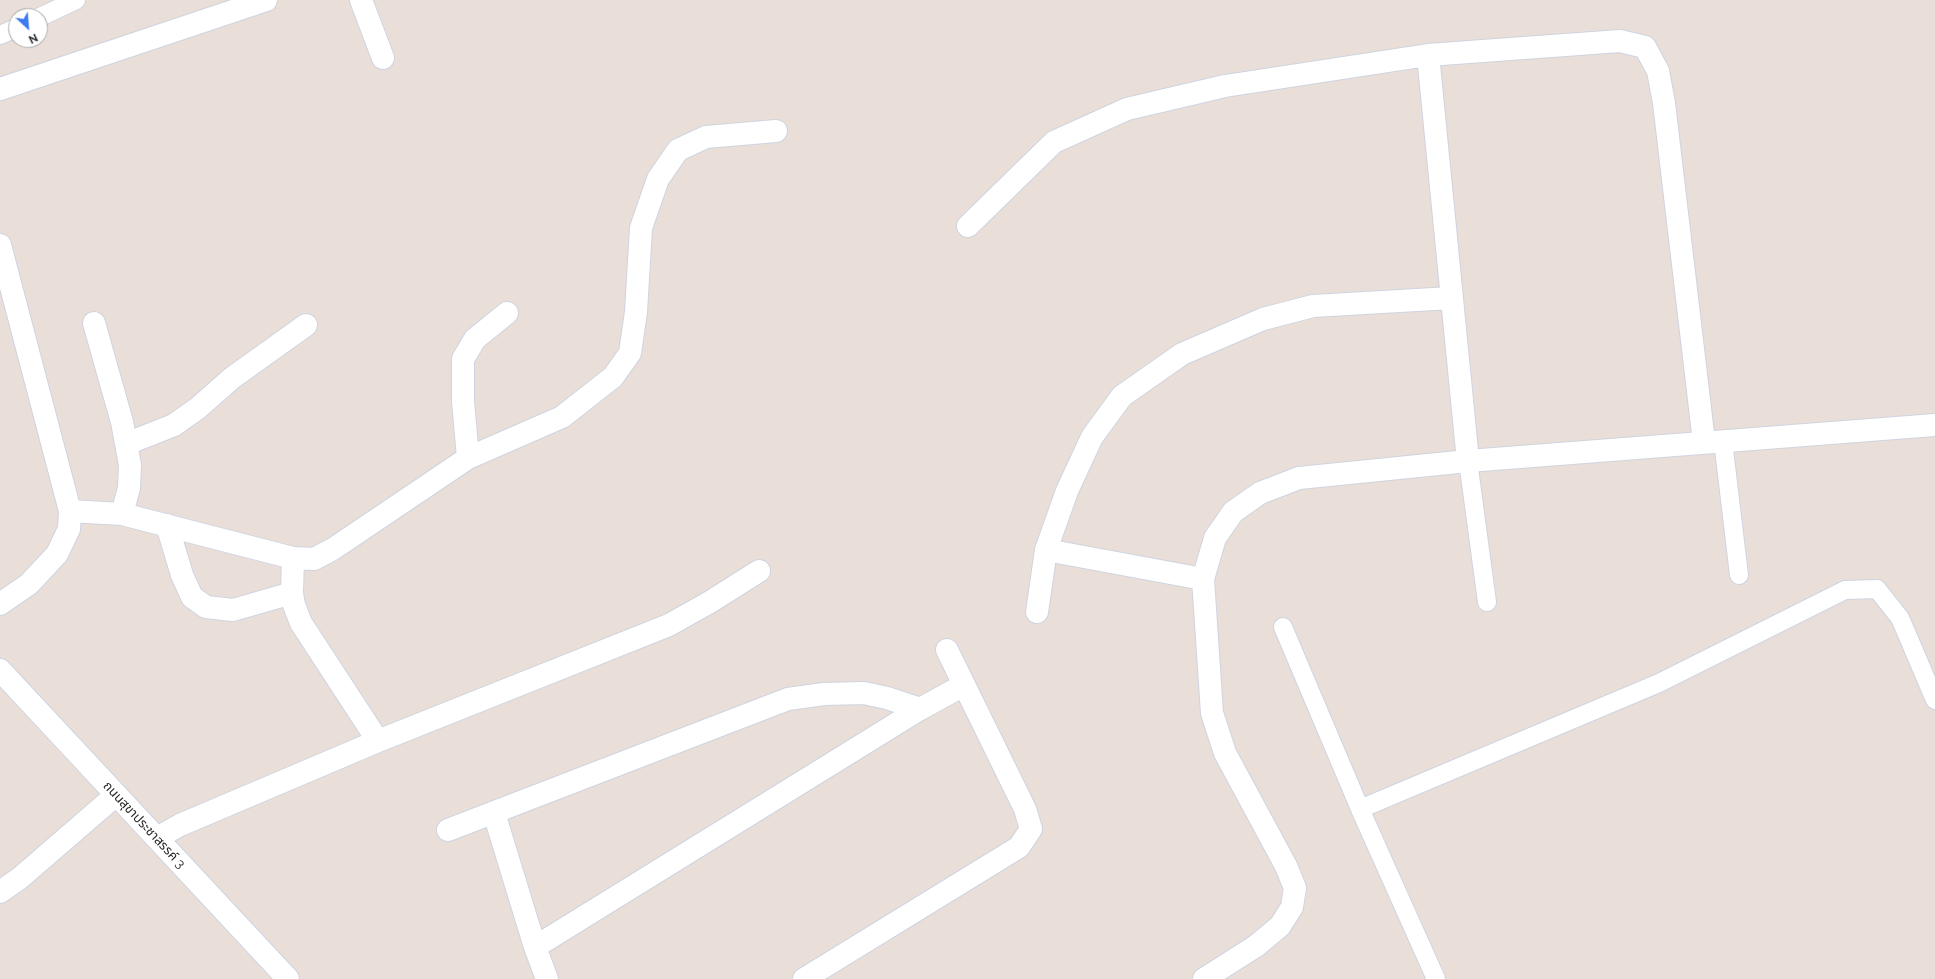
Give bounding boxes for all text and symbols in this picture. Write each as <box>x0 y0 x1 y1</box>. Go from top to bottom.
north arrow <box>8 8 48 48</box>
text: N <box>26 31 40 46</box>
street label: ถนนสุขาประชาสรรค์ 3 <box>100 778 188 872</box>

